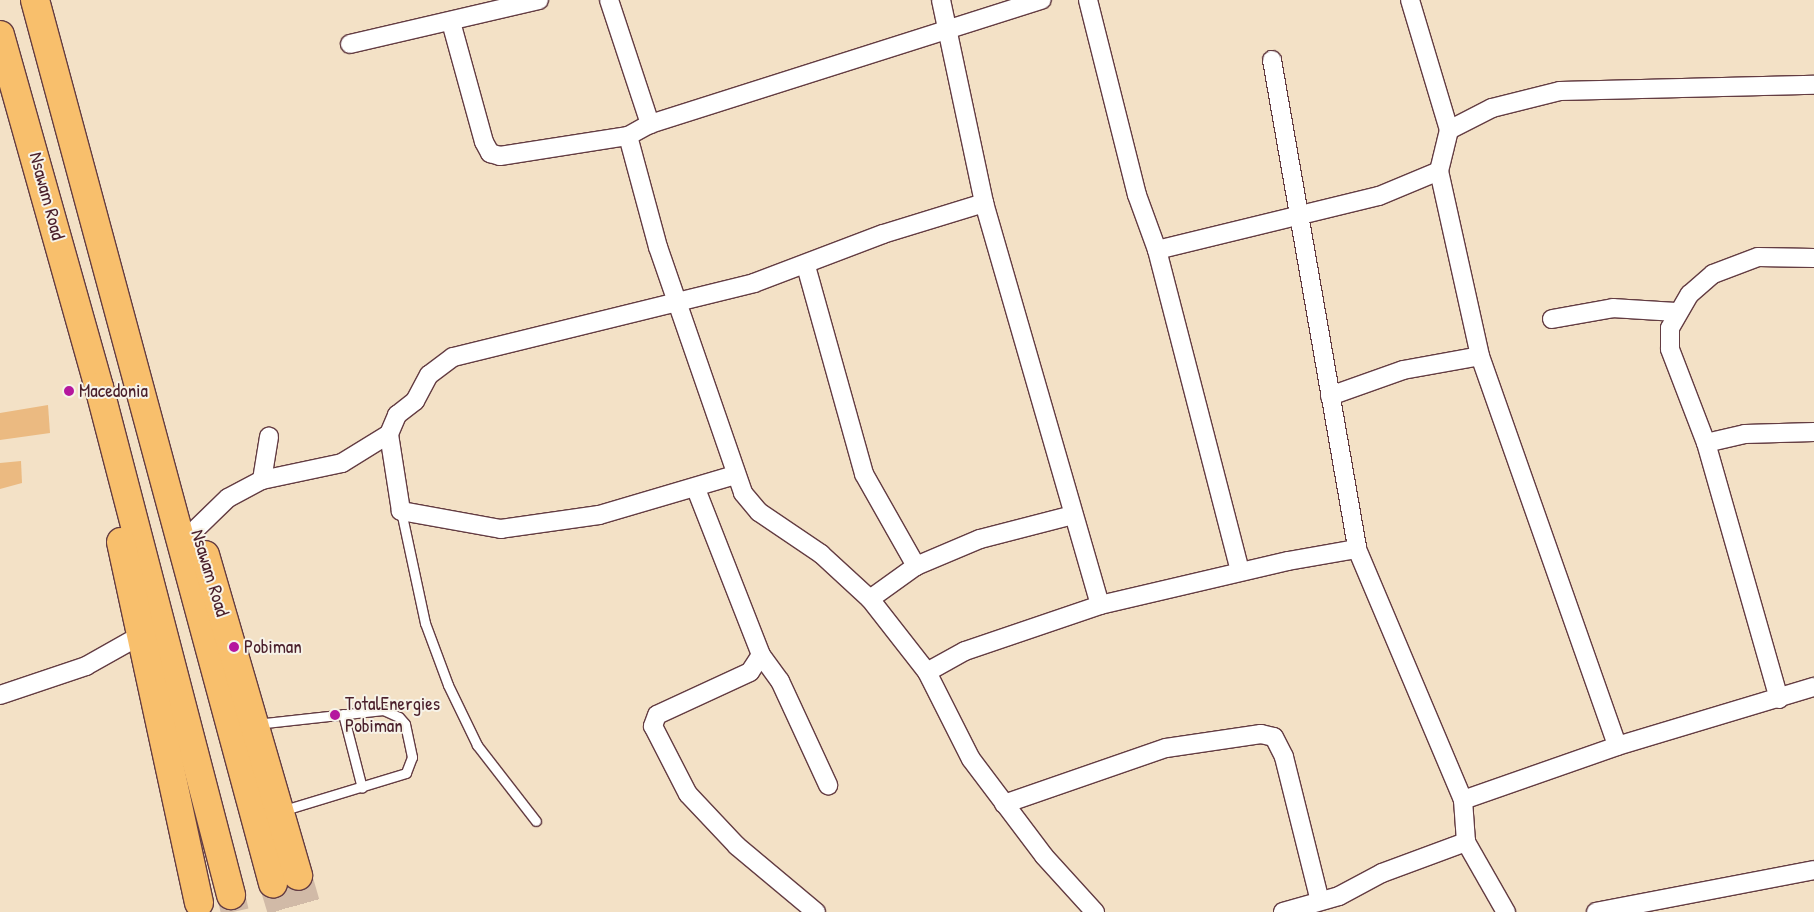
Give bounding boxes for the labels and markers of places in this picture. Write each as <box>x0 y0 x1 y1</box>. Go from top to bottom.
place label: Macedonia <box>79 380 148 402</box>
marker: Macedonia <box>63 385 75 397</box>
place label: Pobiman <box>244 636 302 658</box>
marker: Pobiman <box>228 641 240 653</box>
place label: TotalEnergies Pobiman <box>345 693 440 737</box>
marker: TotalEnergies Pobiman <box>329 709 341 721</box>

